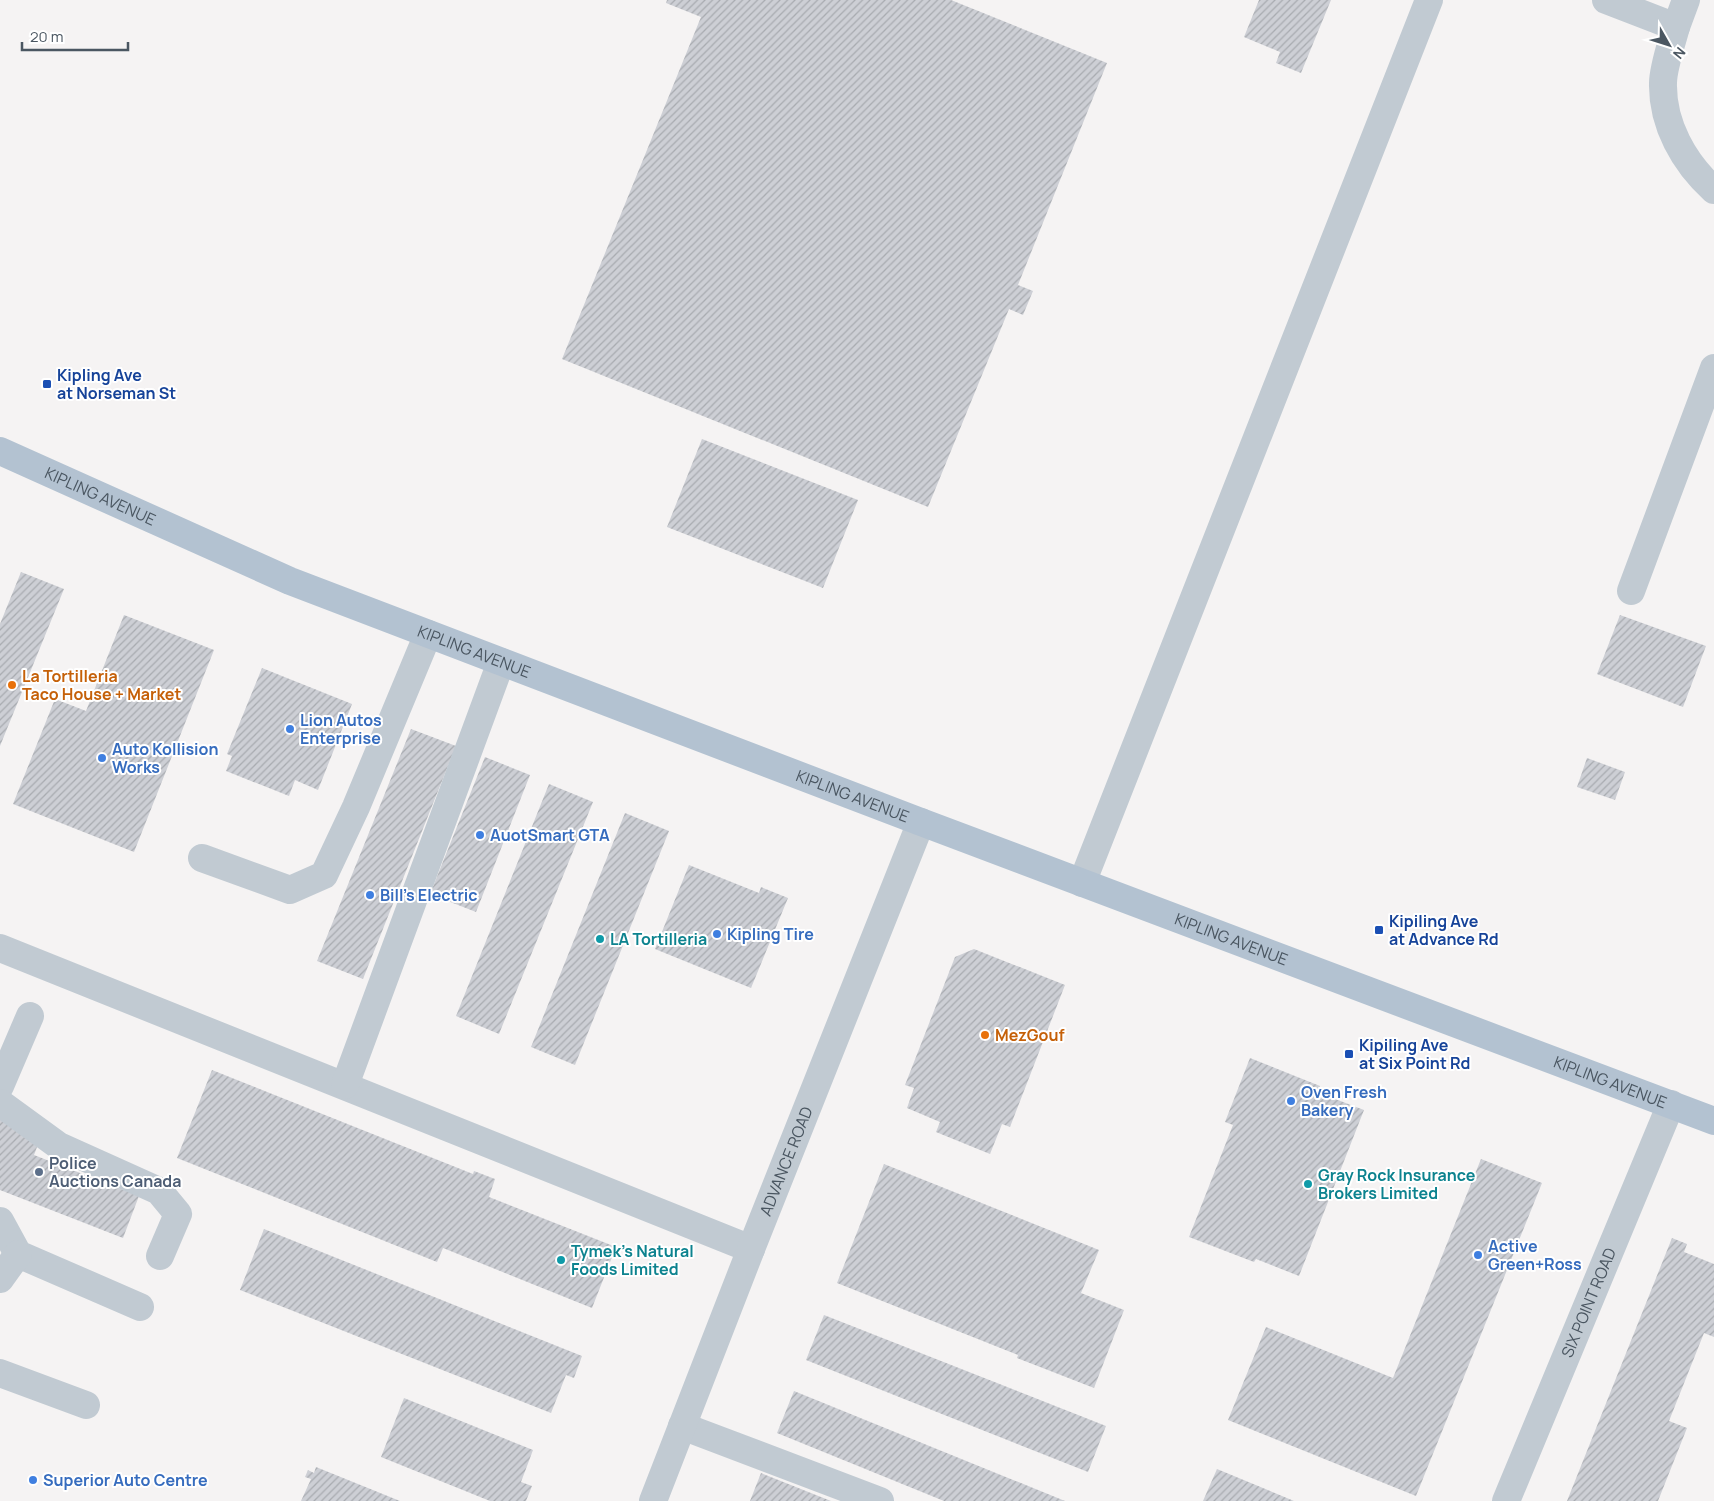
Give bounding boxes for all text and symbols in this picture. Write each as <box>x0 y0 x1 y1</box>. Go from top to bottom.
scale bar <box>22 20 129 52</box>
north arrow <box>1644 20 1694 70</box>
text: 20 m <box>30 26 63 47</box>
text: N <box>1669 44 1690 63</box>
place label: Kipling Ave at Norseman St <box>57 364 176 404</box>
marker: Kipling Ave at Norseman St <box>41 378 53 390</box>
street label: KIPLING AVENUE <box>41 462 159 530</box>
street label: KIPLING AVENUE <box>415 620 534 683</box>
place label: La Tortilleria Taco House + Market <box>22 665 181 705</box>
marker: La Tortilleria Taco House + Market <box>6 679 18 691</box>
place label: Lion Autos Enterprise <box>300 709 382 749</box>
marker: Lion Autos Enterprise <box>284 723 296 735</box>
place label: Auto Kollision Works <box>112 738 218 778</box>
marker: Auto Kollision Works <box>96 752 108 764</box>
street label: KIPLING AVENUE <box>793 764 912 827</box>
place label: AuotSmart GTA <box>490 824 610 846</box>
marker: AuotSmart GTA <box>474 829 486 841</box>
place label: Bill's Electric <box>380 884 478 906</box>
marker: Bill's Electric <box>364 889 376 901</box>
street label: KIPLING AVENUE <box>1172 908 1291 970</box>
place label: Kipiling Ave at Advance Rd <box>1389 910 1499 950</box>
place label: Kipling Tire <box>727 923 814 945</box>
marker: Kipiling Ave at Advance Rd <box>1373 924 1385 936</box>
place label: LA Tortilleria <box>610 928 707 950</box>
marker: Kipling Tire <box>711 928 723 940</box>
marker: LA Tortilleria <box>594 933 606 945</box>
place label: MezGouf <box>995 1024 1065 1046</box>
marker: MezGouf <box>979 1029 991 1041</box>
place label: Kipiling Ave at Six Point Rd <box>1359 1034 1470 1074</box>
marker: Kipiling Ave at Six Point Rd <box>1343 1048 1355 1060</box>
street label: KIPLING AVENUE <box>1551 1051 1670 1113</box>
place label: Oven Fresh Bakery <box>1301 1081 1387 1121</box>
marker: Oven Fresh Bakery <box>1285 1095 1297 1107</box>
street label: ADVANCE ROAD <box>754 1103 818 1219</box>
place label: Police Auctions Canada <box>49 1152 181 1192</box>
place label: Gray Rock Insurance Brokers Limited <box>1318 1164 1476 1204</box>
marker: Police Auctions Canada <box>33 1166 45 1178</box>
marker: Gray Rock Insurance Brokers Limited <box>1302 1178 1314 1190</box>
place label: Active Green+Ross <box>1488 1235 1582 1275</box>
place label: Tymek's Natural Foods Limited <box>571 1240 694 1280</box>
street label: SIX POINT ROAD <box>1556 1244 1621 1361</box>
marker: Active Green+Ross <box>1472 1249 1484 1261</box>
marker: Tymek's Natural Foods Limited <box>555 1254 567 1266</box>
place label: Superior Auto Centre <box>43 1469 208 1491</box>
marker: Superior Auto Centre <box>27 1474 39 1486</box>

